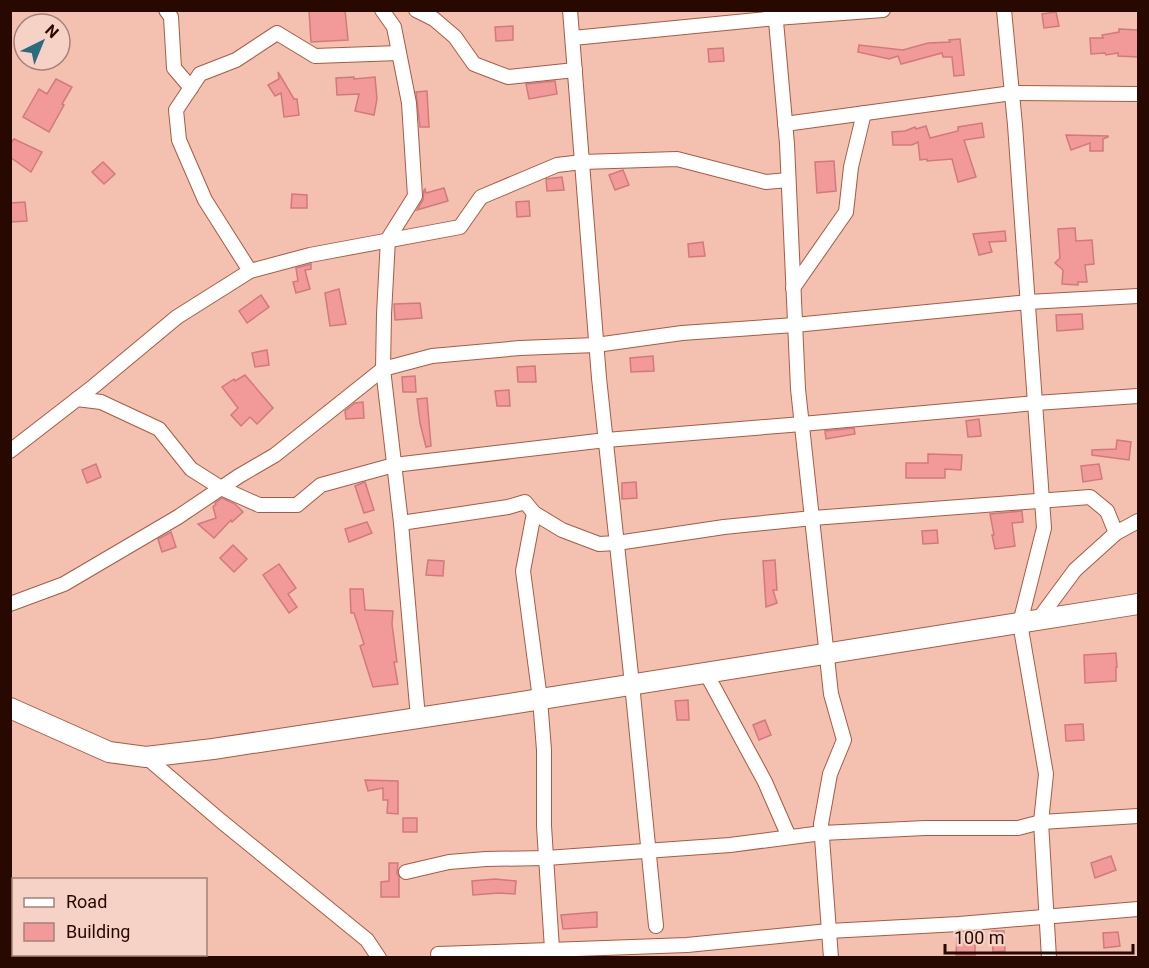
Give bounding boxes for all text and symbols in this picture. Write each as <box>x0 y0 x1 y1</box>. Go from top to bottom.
north arrow <box>12 12 72 72</box>
text: N <box>41 21 62 42</box>
legend <box>12 878 207 956</box>
text: Road <box>66 891 107 912</box>
scale bar <box>945 917 1132 955</box>
text: Building <box>66 921 130 942</box>
text: 100 m <box>954 927 1005 948</box>

